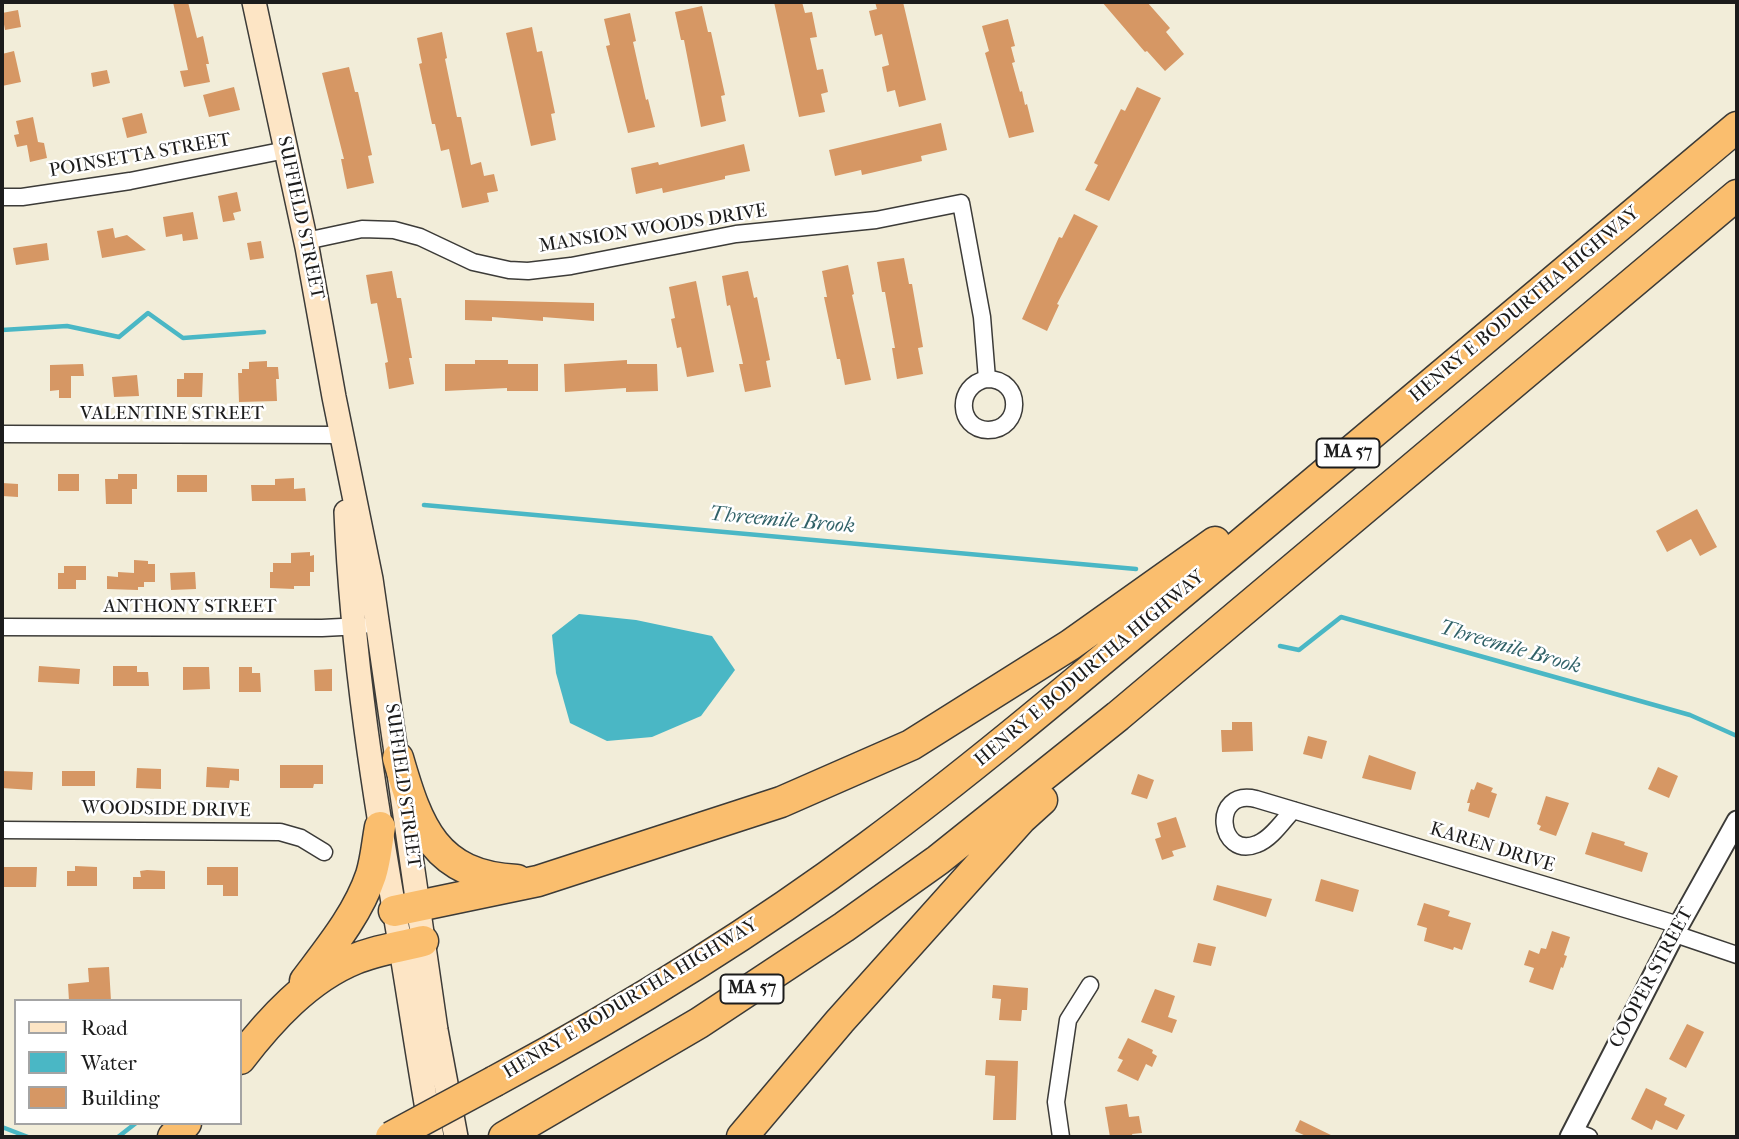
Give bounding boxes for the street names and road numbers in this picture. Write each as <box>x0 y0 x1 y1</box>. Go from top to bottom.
street label: POINSETTA STREET <box>48 129 232 183</box>
street label: SUFFIELD STREET <box>272 134 328 302</box>
street label: MANSION WOODS DRIVE <box>538 200 768 258</box>
street label: HENRY E BODURTHA HIGHWAY <box>1405 202 1645 408</box>
street label: VALENTINE STREET <box>80 403 264 425</box>
road number: MA 57 <box>1316 438 1380 467</box>
street label: HENRY E BODURTHA HIGHWAY <box>970 566 1210 772</box>
street label: ANTHONY STREET <box>103 596 277 618</box>
street label: SUFFIELD STREET <box>379 702 425 870</box>
street label: WOODSIDE DRIVE <box>81 797 251 823</box>
street label: KAREN DRIVE <box>1427 818 1557 878</box>
street label: COOPER STREET <box>1605 904 1699 1052</box>
street label: HENRY E BODURTHA HIGHWAY <box>500 914 762 1084</box>
road number: MA 57 <box>720 974 784 1004</box>

